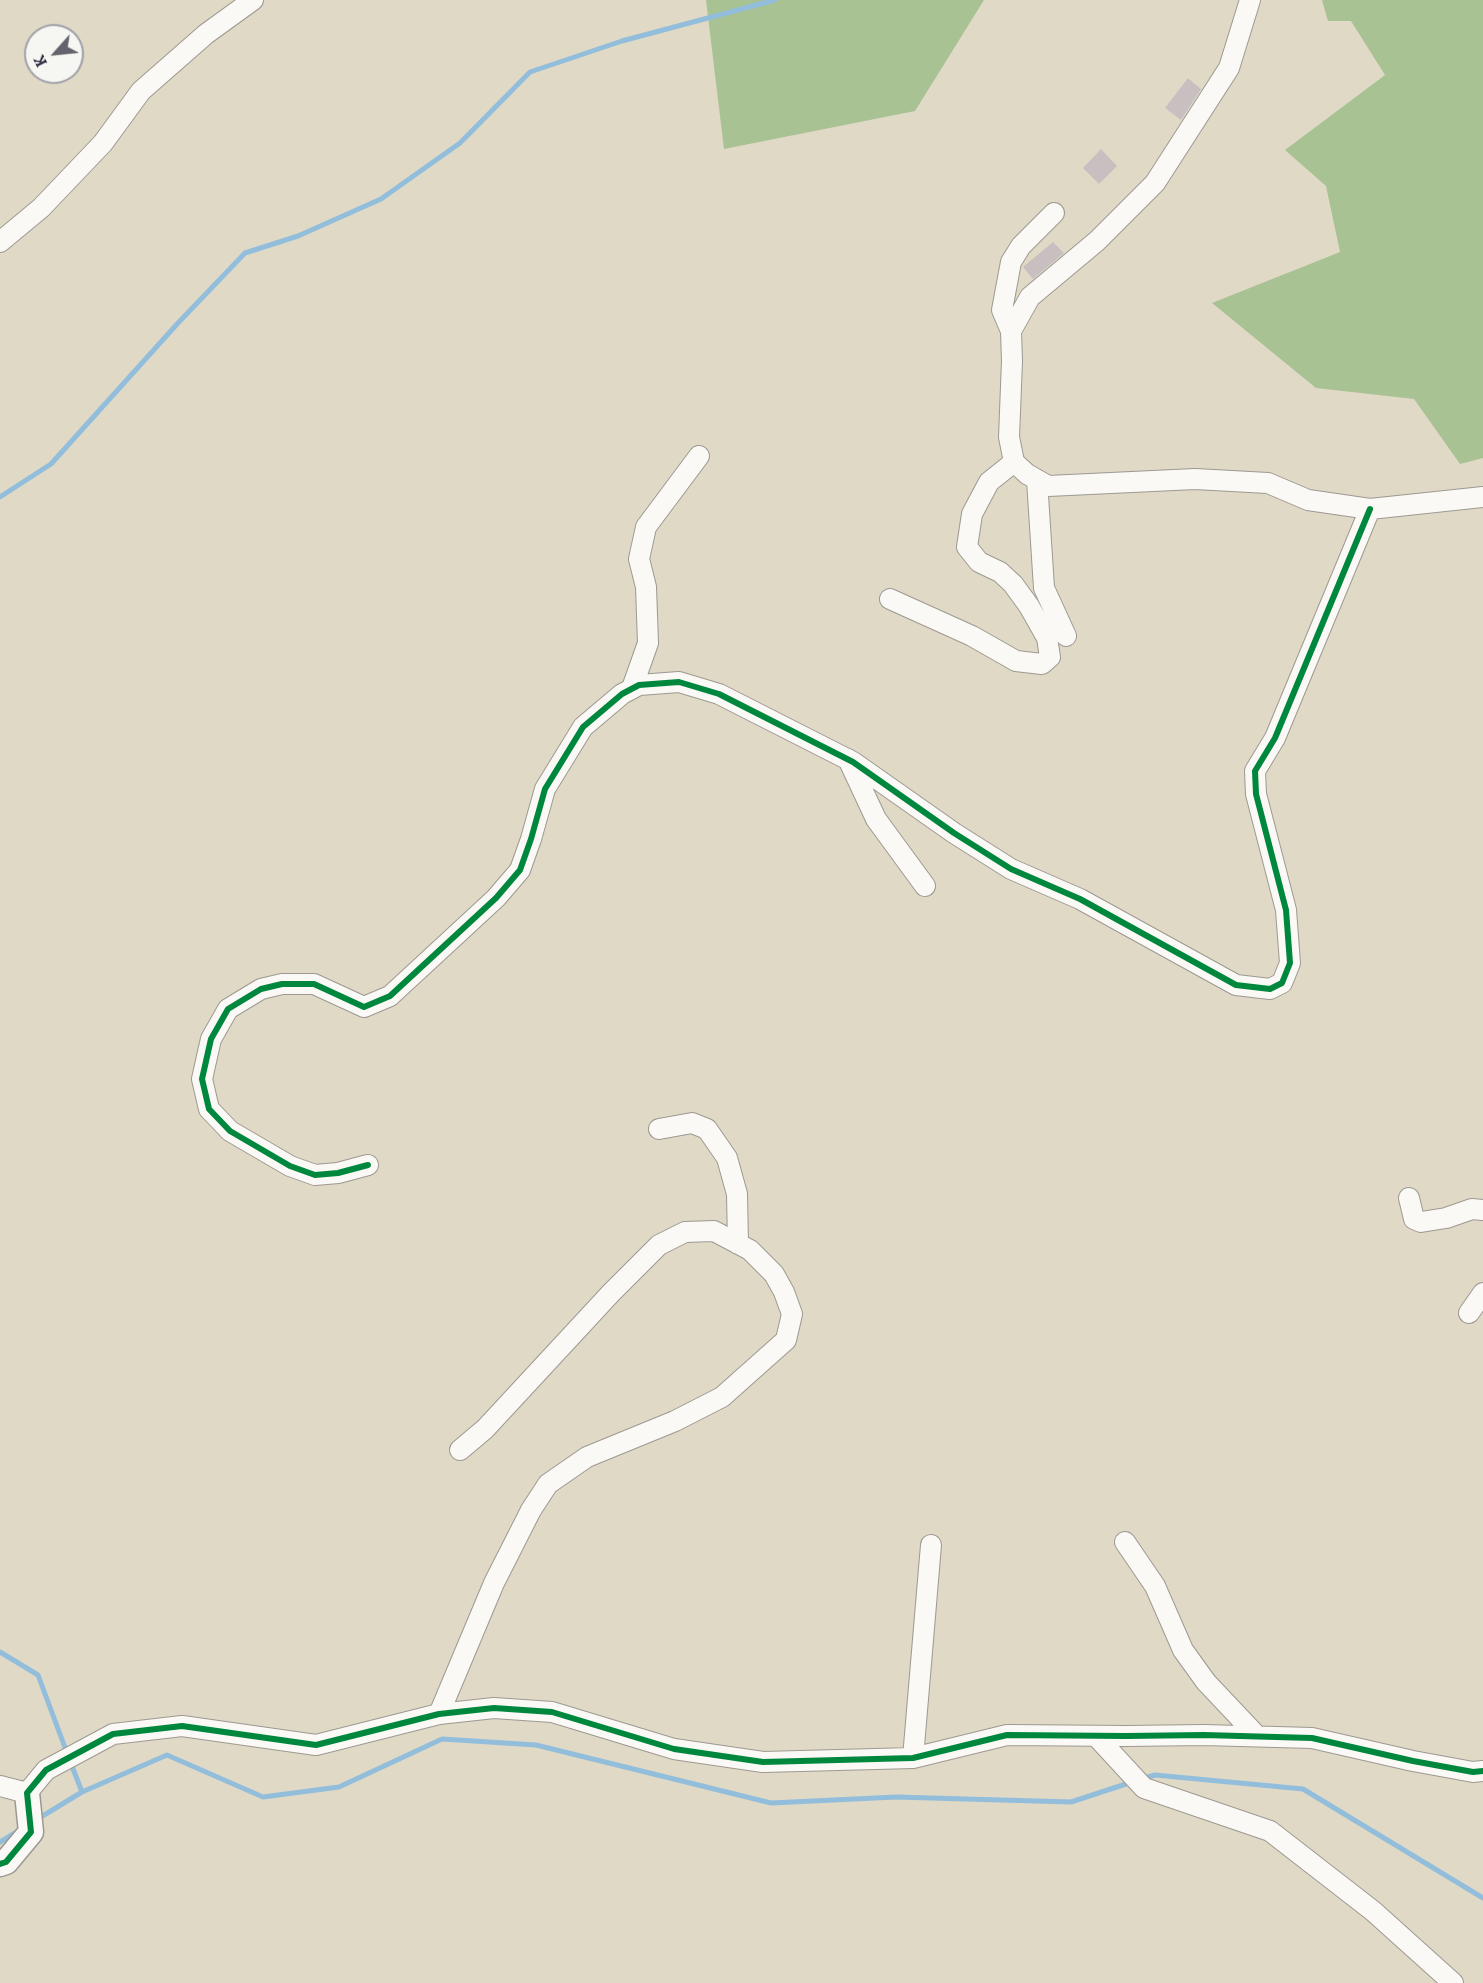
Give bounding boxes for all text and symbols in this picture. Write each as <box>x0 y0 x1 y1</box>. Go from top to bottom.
north arrow <box>24 24 84 84</box>
text: K <box>27 51 53 71</box>

